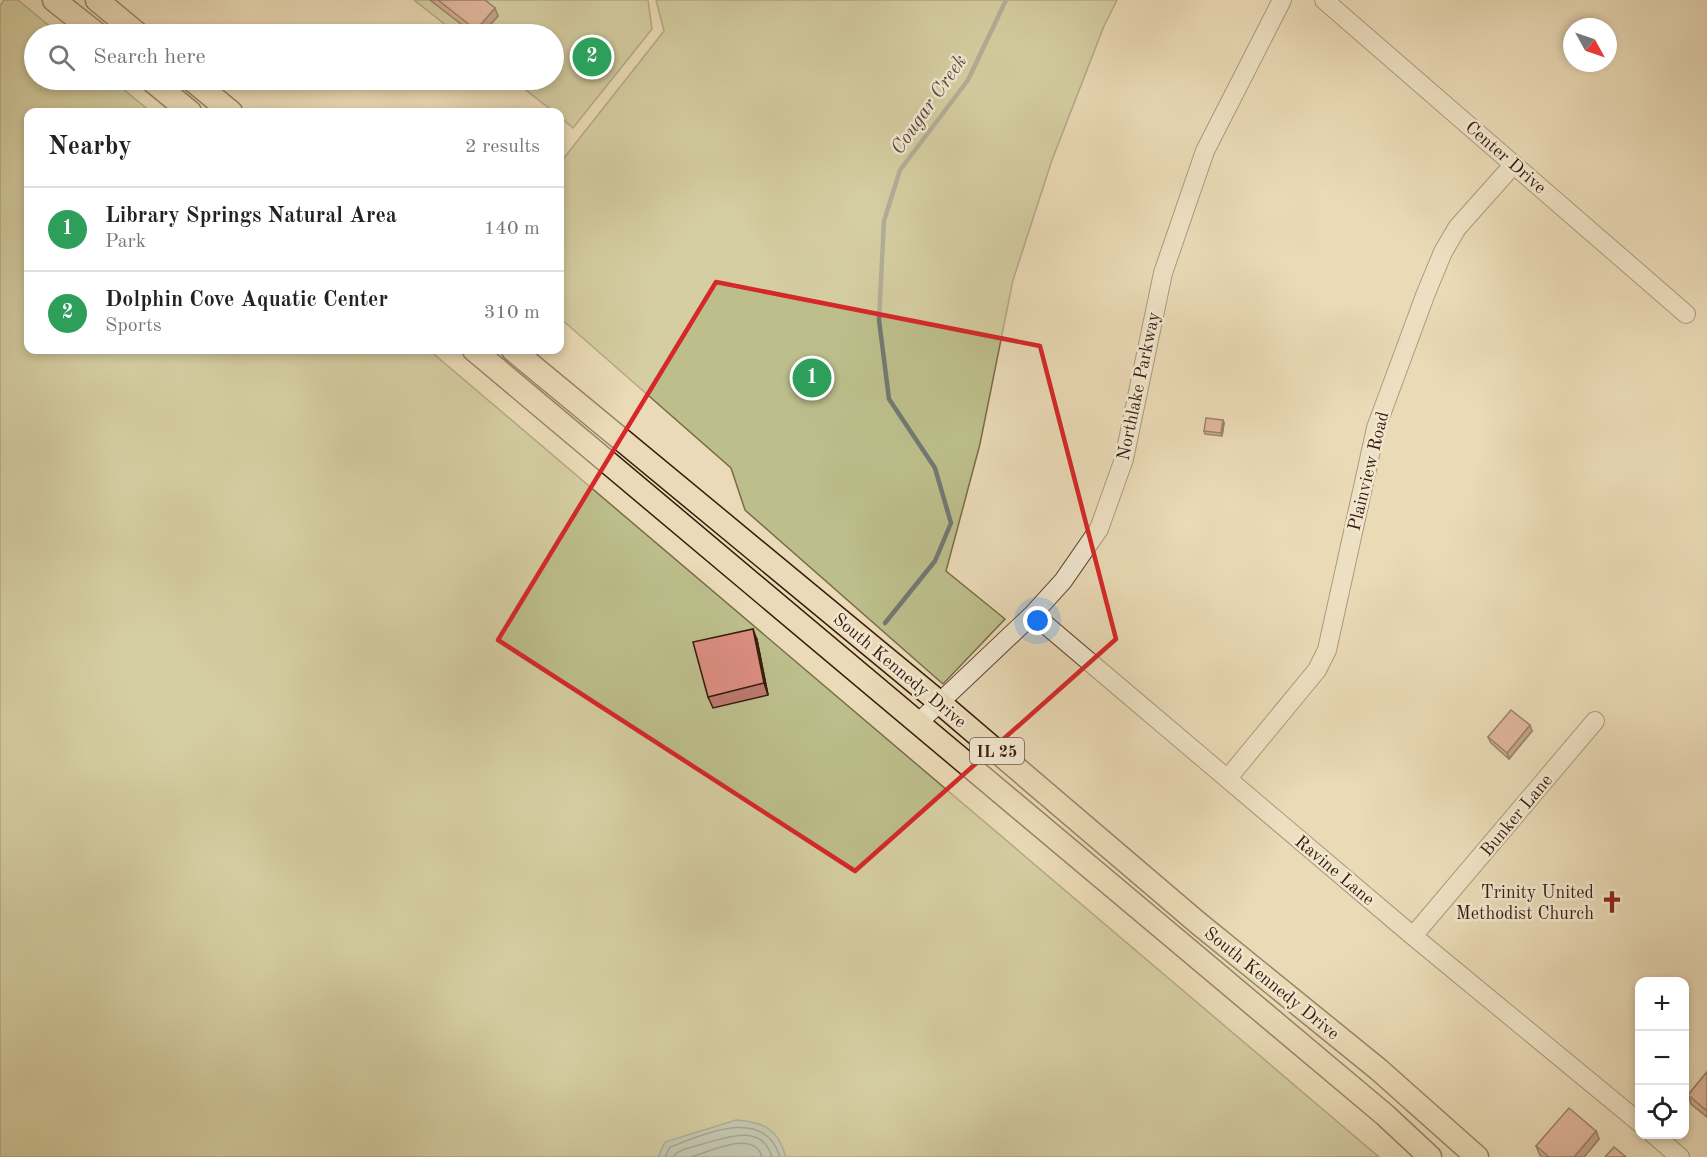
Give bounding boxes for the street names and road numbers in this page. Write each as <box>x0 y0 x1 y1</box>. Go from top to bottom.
street label: Center Drive <box>1462 118 1549 197</box>
street label: Northlake Parkway <box>1114 310 1164 462</box>
street label: Plainview Road <box>1345 410 1393 533</box>
street label: South Kennedy Drive <box>829 610 969 732</box>
road number: IL 25 <box>970 738 1024 764</box>
street label: Bunker Lane <box>1477 771 1556 860</box>
street label: Ravine Lane <box>1291 833 1378 909</box>
street label: South Kennedy Drive <box>1201 924 1342 1044</box>

